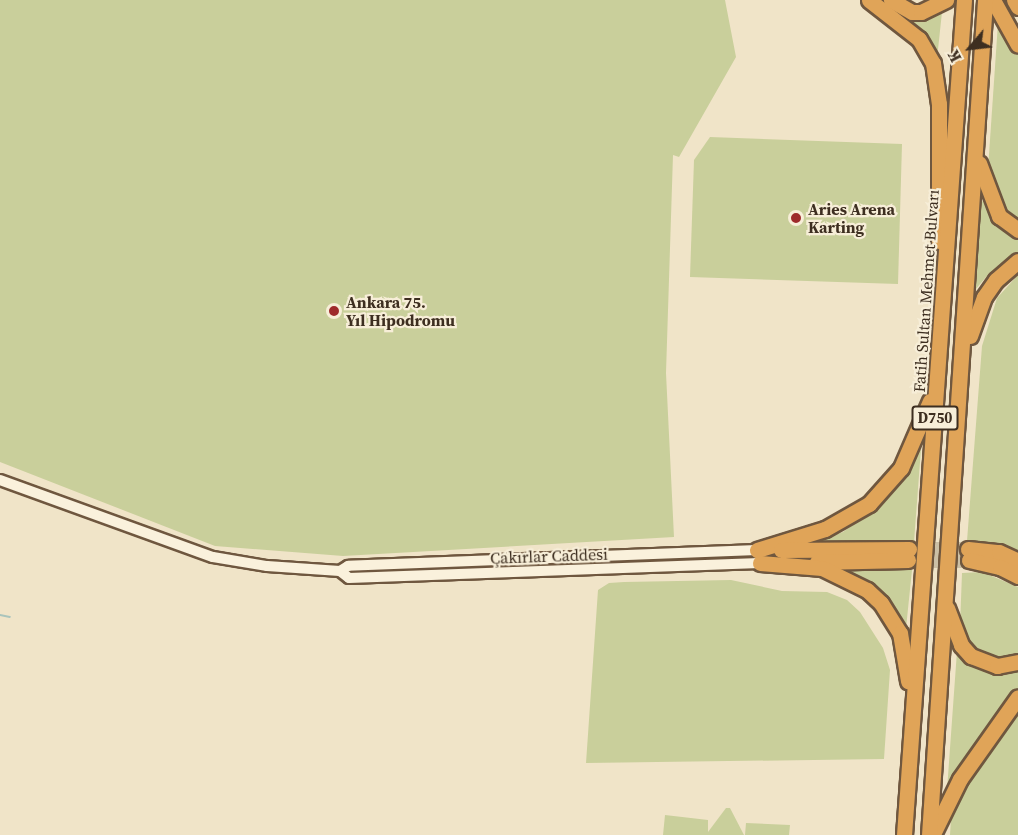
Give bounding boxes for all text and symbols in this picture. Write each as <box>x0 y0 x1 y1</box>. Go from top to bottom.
north arrow <box>940 18 1000 78</box>
text: K <box>942 46 966 67</box>
street label: Fatih Sultan Mehmet Bulvarı <box>909 189 943 393</box>
place label: Aries Arena Karting <box>808 199 895 237</box>
marker: Aries Arena Karting <box>789 211 803 225</box>
place label: Ankara 75. Yıl Hipodromu <box>346 292 455 330</box>
marker: Ankara 75. Yıl Hipodromu <box>327 304 341 318</box>
road number: D750 <box>911 406 959 430</box>
street label: Çakırlar Caddesi <box>490 544 608 568</box>

